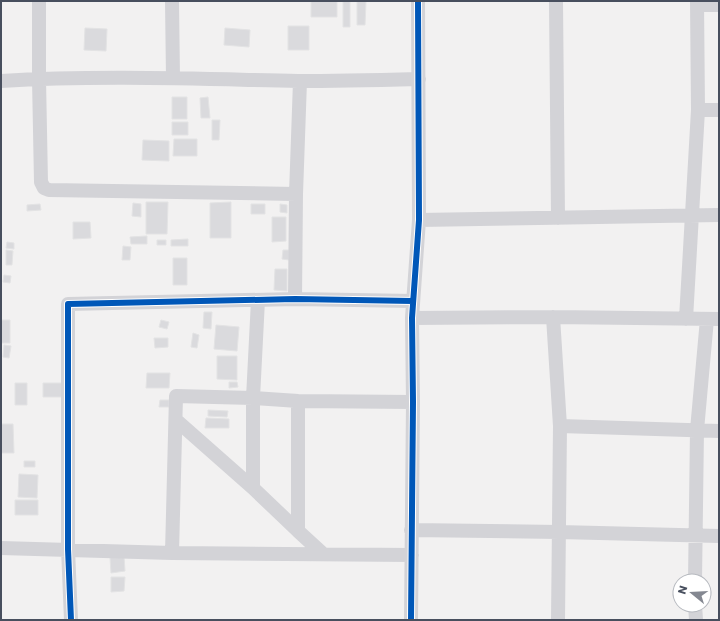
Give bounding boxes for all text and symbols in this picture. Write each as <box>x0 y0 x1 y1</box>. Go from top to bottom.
north arrow <box>672 573 712 613</box>
text: N <box>674 583 691 596</box>

